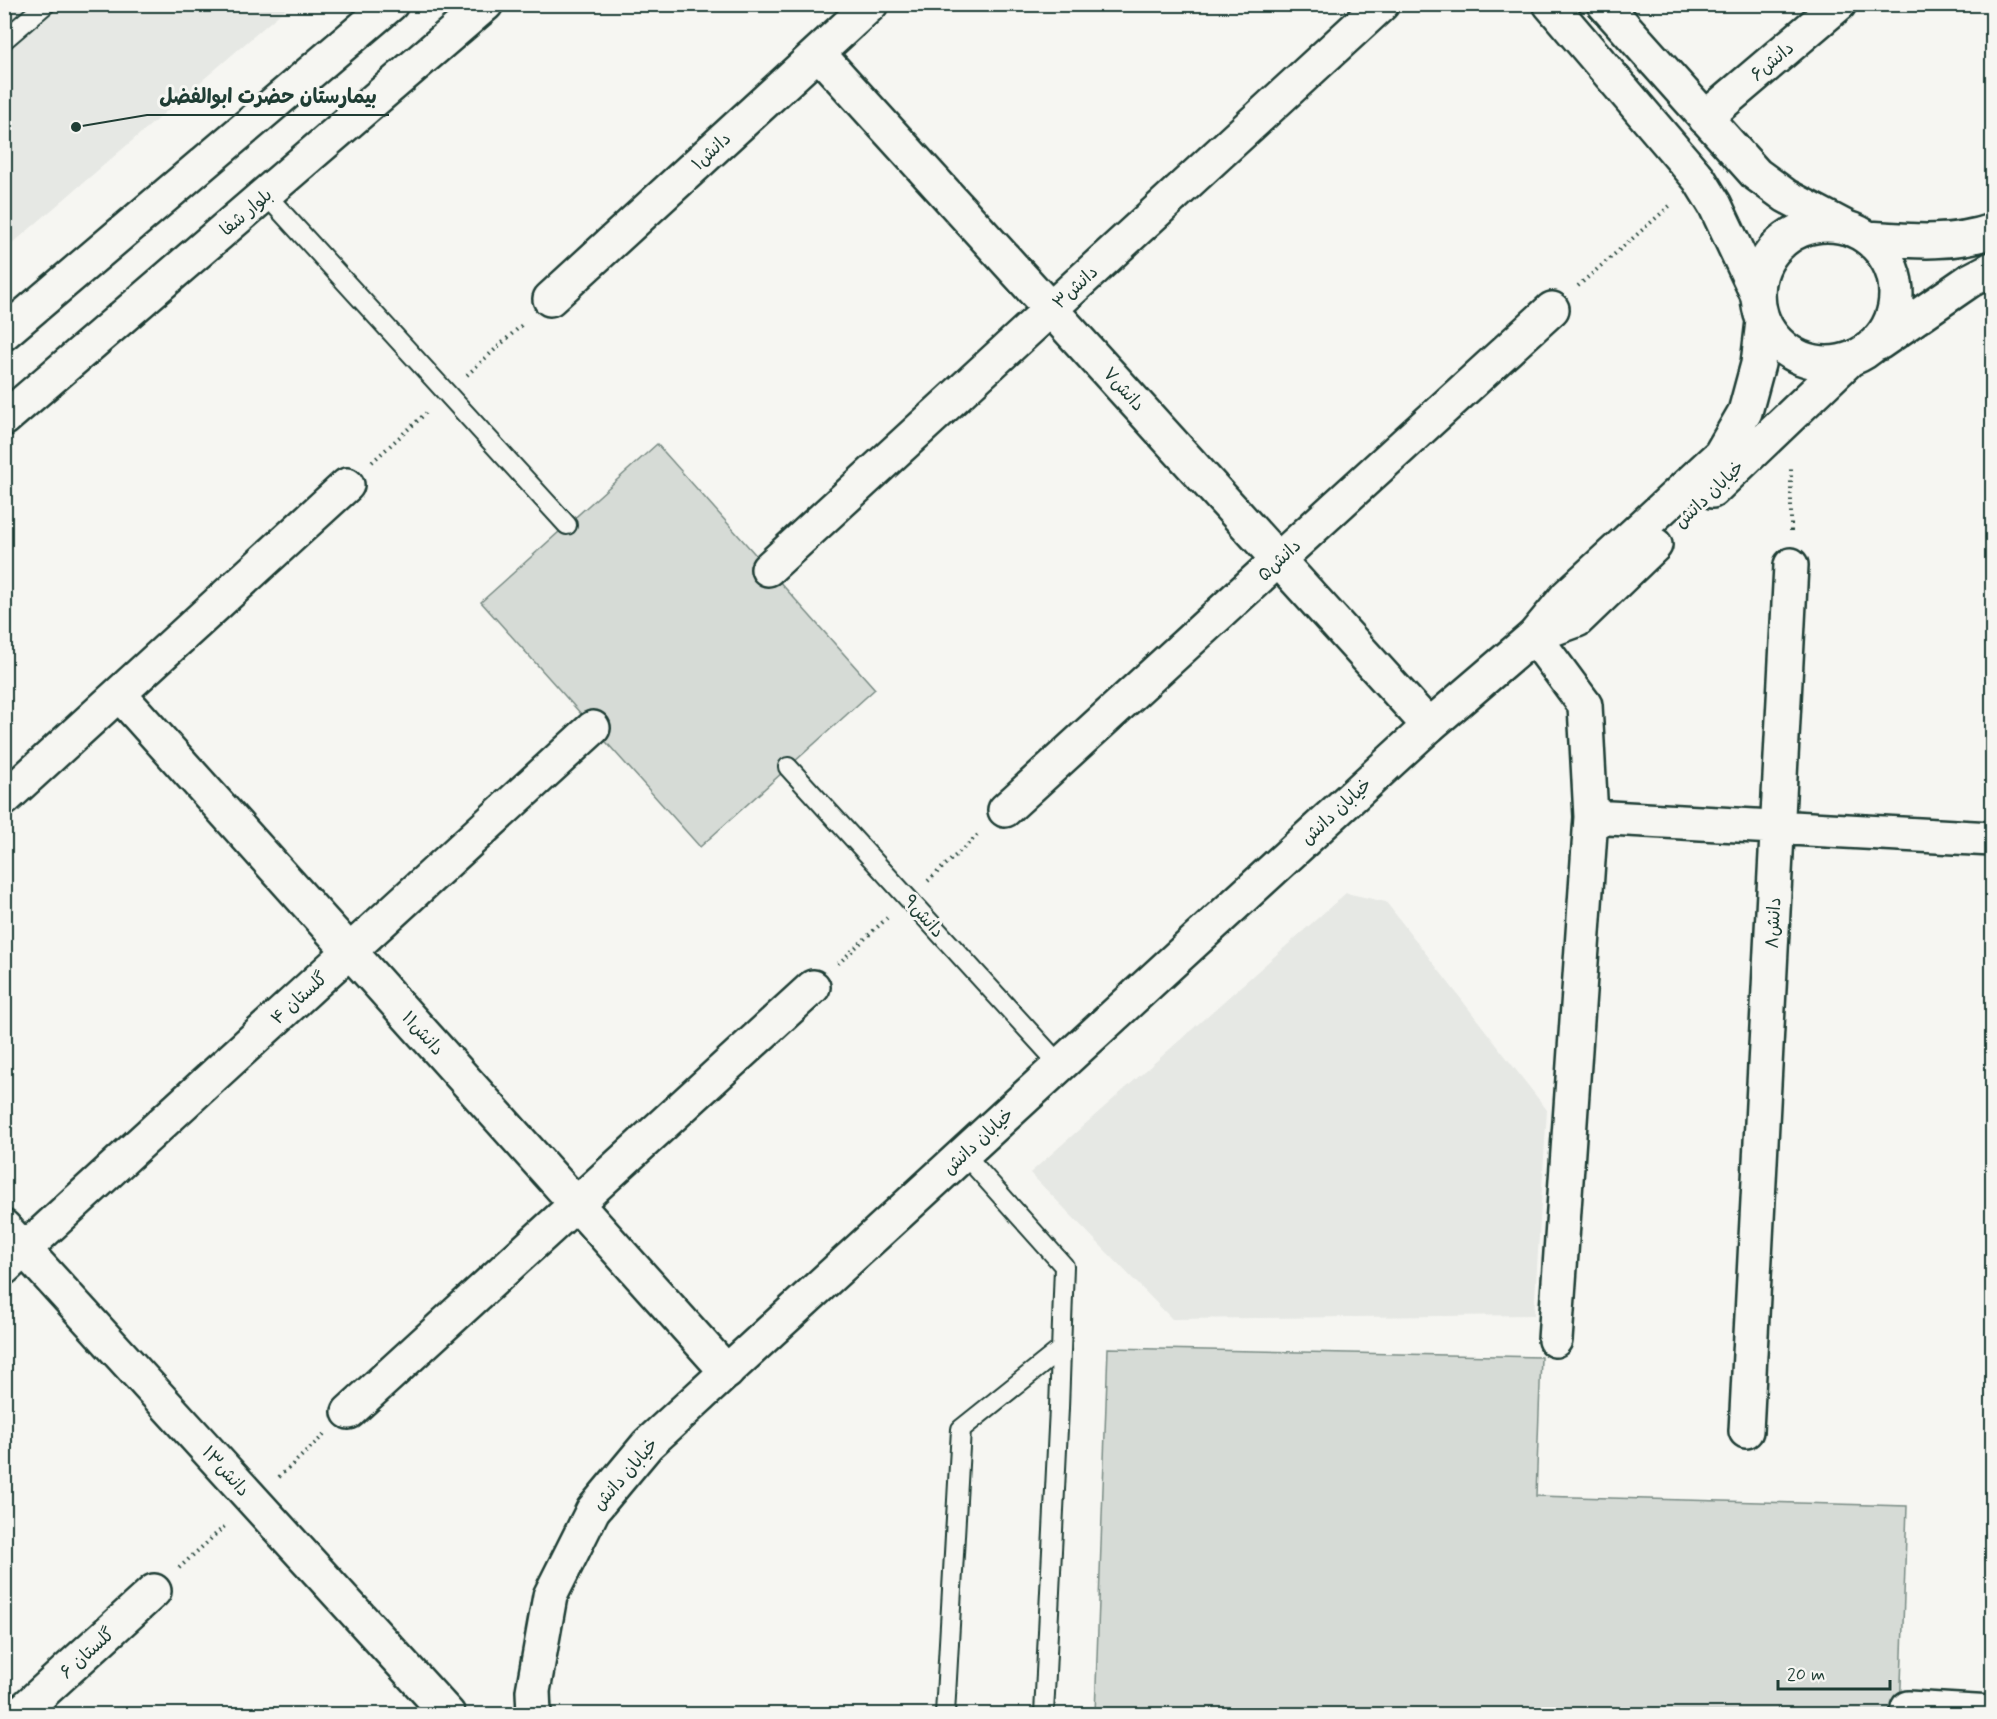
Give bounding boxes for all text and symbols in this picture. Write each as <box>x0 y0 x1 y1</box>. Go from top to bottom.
street label: دانش۶ <box>1746 37 1800 87</box>
callout: بیمارستان حضرت ابوالفضل <box>147 77 389 115</box>
text: بیمارستان حضرت ابوالفضل <box>159 84 377 111</box>
street label: دانش۱ <box>687 127 737 176</box>
street label: بلوار شفا <box>215 183 278 242</box>
street label: دانش۳ <box>1048 261 1104 315</box>
street label: دانش۷ <box>1097 362 1150 417</box>
street label: خیابان دانش <box>1670 455 1750 534</box>
street label: دانش۵ <box>1253 534 1307 587</box>
street label: خیابان دانش <box>1296 773 1377 851</box>
street label: دانش۹ <box>897 890 949 943</box>
street label: دانش۸ <box>1761 897 1787 949</box>
street label: گلستان ۴ <box>266 967 333 1031</box>
street label: دانش۱۱ <box>396 1006 449 1061</box>
street label: خیابان دانش <box>938 1103 1019 1181</box>
street label: خیابان دانش <box>588 1433 664 1516</box>
street label: دانش۱۳ <box>196 1441 254 1502</box>
street label: گلستان ۶ <box>55 1623 120 1685</box>
scale bar <box>1778 1653 1890 1691</box>
text: 20 m <box>1787 1663 1825 1687</box>

